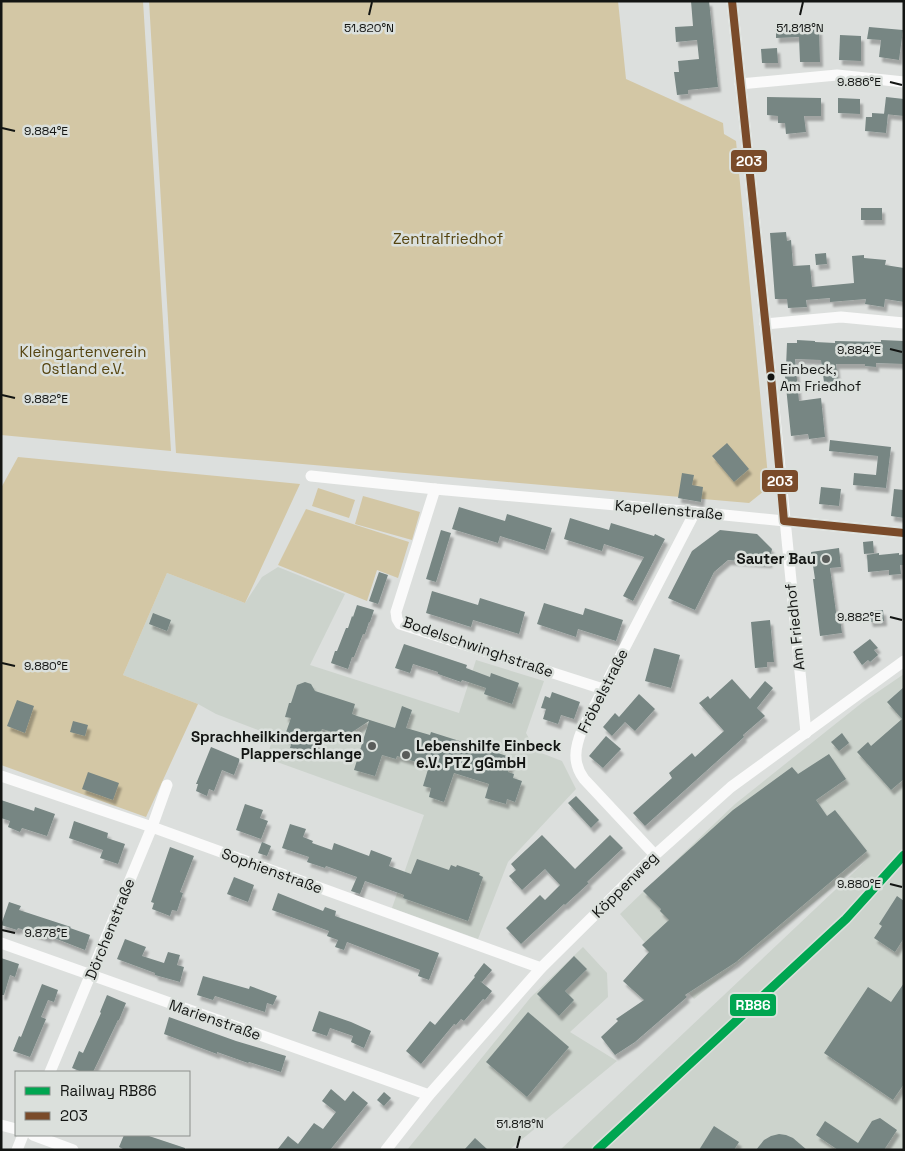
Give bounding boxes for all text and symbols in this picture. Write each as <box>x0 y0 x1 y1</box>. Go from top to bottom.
text: 51.820°N <box>344 20 394 36</box>
text: 51.818°N <box>776 20 824 36</box>
text: 9.886°E <box>837 74 881 90</box>
text: 9.884°E <box>24 123 68 139</box>
line badge: 203 <box>730 149 768 173</box>
text: 203 <box>736 152 762 170</box>
park label: Zentralfriedhof <box>393 229 503 248</box>
park label: Kleingartenverein Ostland e.V. <box>20 342 146 378</box>
text: 9.884°E <box>837 342 881 358</box>
place label: Einbeck, Am Friedhof <box>780 360 861 395</box>
marker: Einbeck, Am Friedhof <box>766 372 776 382</box>
text: 9.882°E <box>24 391 68 407</box>
line badge: 203 <box>761 469 799 493</box>
text: 203 <box>767 472 793 490</box>
street label: Kapellenstraße <box>614 495 724 524</box>
place label: Sauter Bau <box>737 549 816 568</box>
marker: Sauter Bau <box>820 553 832 565</box>
street label: Am Friedhof <box>780 582 808 671</box>
text: 9.882°E <box>837 609 881 625</box>
street label: Bodelschwinghstraße <box>400 612 556 681</box>
street label: Fröbelstraße <box>573 645 632 736</box>
text: 9.880°E <box>24 658 68 674</box>
place label: Sprachheilkindergarten Plapperschlange <box>191 727 362 763</box>
place label: Lebenshilfe Einbeck e.V. PTZ gGmbH <box>416 736 562 772</box>
marker: Sprachheilkindergarten Plapperschlange <box>366 740 378 752</box>
marker: Lebenshilfe Einbeck e.V. PTZ gGmbH <box>400 749 412 761</box>
street label: Sophienstraße <box>219 843 325 898</box>
street label: Köppenweg <box>588 848 662 922</box>
street label: Dörchenstraße <box>81 875 139 982</box>
text: 9.880°E <box>837 876 881 892</box>
text: 9.878°E <box>24 925 68 941</box>
line badge: RB86 <box>729 993 777 1017</box>
street label: Marienstraße <box>167 995 264 1044</box>
text: RB86 <box>735 996 771 1014</box>
legend <box>15 1071 190 1136</box>
text: Railway RB86 <box>60 1081 157 1100</box>
text: 203 <box>60 1106 88 1125</box>
text: 51.818°N <box>496 1116 544 1132</box>

